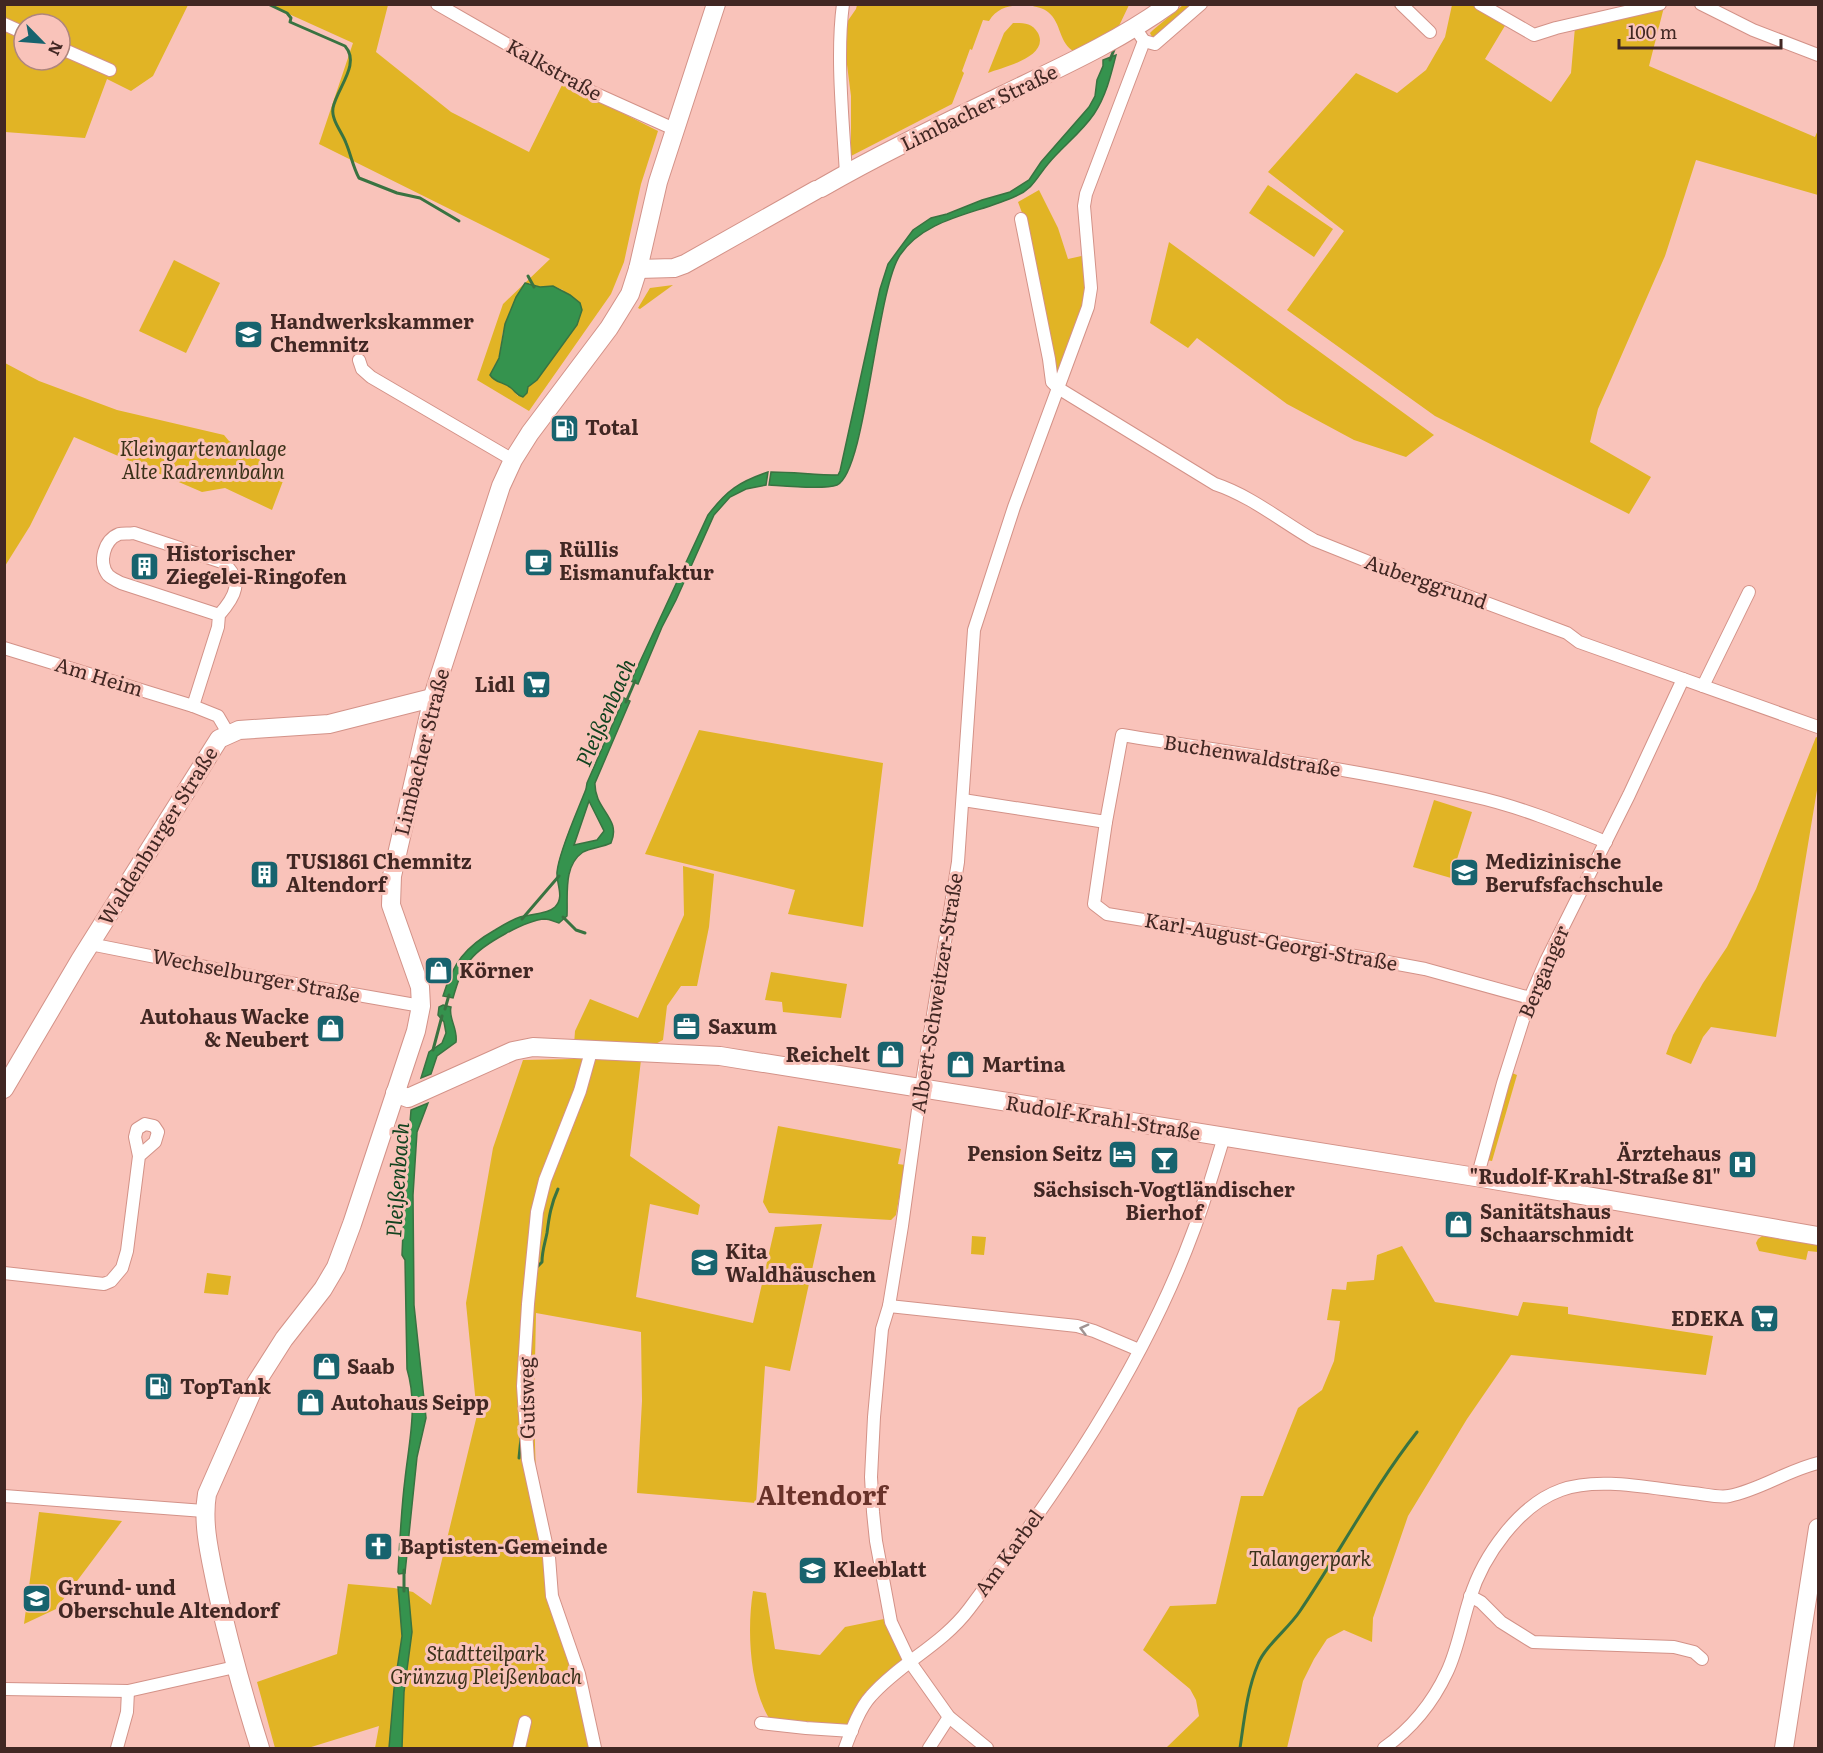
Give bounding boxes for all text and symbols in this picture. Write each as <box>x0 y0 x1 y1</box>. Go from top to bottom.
north arrow <box>12 12 72 72</box>
scale bar <box>1619 12 1781 50</box>
text: 100 m <box>1628 18 1677 45</box>
street label: Kalkstraße <box>502 30 608 107</box>
text: N <box>43 38 70 60</box>
street label: Limbacher Straße <box>895 55 1062 157</box>
place label: Handwerkskammer Chemnitz <box>270 305 474 358</box>
school or university icon: Handwerkskammer Chemnitz <box>233 318 265 350</box>
place label: Total <box>585 411 638 441</box>
fuel station icon: Total <box>548 412 580 444</box>
park label: Kleingartenanlage Alte Radrennbahn <box>120 432 286 485</box>
place label: Rüllis Eismanufaktur <box>559 533 714 586</box>
place label: Historischer Ziegelei-Ringofen <box>166 537 347 590</box>
street label: Auberggrund <box>1361 545 1492 615</box>
cafe icon: Rüllis Eismanufaktur <box>522 546 554 578</box>
building icon: Historischer Ziegelei-Ringofen <box>129 550 161 582</box>
street label: Am Heim <box>52 647 147 703</box>
water label: Pleißenbach <box>566 652 642 771</box>
street label: Limbacher Straße <box>385 665 455 838</box>
place label: Lidl <box>474 668 515 698</box>
supermarket icon: Lidl <box>520 669 552 701</box>
street label: Buchenwaldstraße <box>1162 725 1343 783</box>
street label: Waldenburger Straße <box>89 740 224 930</box>
place label: TUS1861 Chemnitz Altendorf <box>286 845 472 898</box>
place label: Medizinische Berufsfachschule <box>1485 845 1663 898</box>
school or university icon: Medizinische Berufsfachschule <box>1448 857 1480 889</box>
building icon: TUS1861 Chemnitz Altendorf <box>249 858 281 890</box>
street label: Albert-Schweitzer-Straße <box>901 870 969 1115</box>
street label: Karl-August-Georgi-Straße <box>1143 903 1400 977</box>
street label: Berganger <box>1509 920 1575 1022</box>
street label: Wechselburger Straße <box>150 939 363 1009</box>
place label: Körner <box>459 954 533 984</box>
shop icon: Körner <box>422 955 454 987</box>
place label: Autohaus Wacke & Neubert <box>140 1000 309 1053</box>
place label: Saxum <box>708 1010 777 1040</box>
office icon: Saxum <box>671 1011 703 1043</box>
shop icon: Autohaus Wacke & Neubert <box>314 1012 346 1044</box>
place label: Reichelt <box>786 1038 870 1068</box>
shop icon: Reichelt <box>875 1039 907 1071</box>
place label: Martina <box>982 1048 1066 1078</box>
shop icon: Martina <box>945 1049 977 1081</box>
street label: Rudolf-Krahl-Straße <box>1004 1086 1203 1146</box>
water label: Pleißenbach <box>376 1120 415 1239</box>
place label: Pension Seitz <box>967 1137 1102 1167</box>
place label: Ärztehaus "Rudolf-Krahl-Straße 81" <box>1469 1137 1721 1190</box>
hotel icon: Pension Seitz <box>1107 1138 1139 1170</box>
bar icon: Sächsisch-Vogtländischer Bierhof <box>1148 1144 1180 1176</box>
hospital icon: Ärztehaus "Rudolf-Krahl-Straße 81" <box>1726 1149 1758 1181</box>
place label: Sächsisch-Vogtländischer Bierhof <box>1033 1173 1295 1226</box>
place label: Sanitätshaus Schaarschmidt <box>1480 1195 1634 1248</box>
shop icon: Sanitätshaus Schaarschmidt <box>1443 1208 1475 1240</box>
place label: Kita Waldhäuschen <box>725 1235 876 1288</box>
school or university icon: Kita Waldhäuschen <box>688 1247 720 1279</box>
place label: EDEKA <box>1671 1302 1744 1332</box>
supermarket icon: EDEKA <box>1749 1303 1781 1335</box>
one-way arrow <box>1079 1323 1089 1336</box>
place label: Saab <box>347 1350 395 1380</box>
shop icon: Saab <box>310 1351 342 1383</box>
street label: Gutsweg <box>509 1356 541 1439</box>
place label: TopTank <box>180 1370 271 1400</box>
fuel station icon: TopTank <box>143 1371 175 1403</box>
place label: Autohaus Seipp <box>331 1386 489 1416</box>
shop icon: Autohaus Seipp <box>294 1387 326 1419</box>
district label: Altendorf <box>757 1474 890 1513</box>
street label: Am Karbel <box>966 1502 1049 1602</box>
place label: Baptisten-Gemeinde <box>400 1530 607 1560</box>
church icon: Baptisten-Gemeinde <box>363 1531 395 1563</box>
park label: Talangerpark <box>1249 1542 1371 1572</box>
place label: Kleeblatt <box>833 1553 927 1583</box>
school or university icon: Kleeblatt <box>796 1554 828 1586</box>
place label: Grund- und Oberschule Altendorf <box>58 1571 281 1624</box>
school or university icon: Grund- und Oberschule Altendorf <box>21 1583 53 1615</box>
park label: Stadtteilpark Grünzug Pleißenbach <box>390 1637 582 1690</box>

